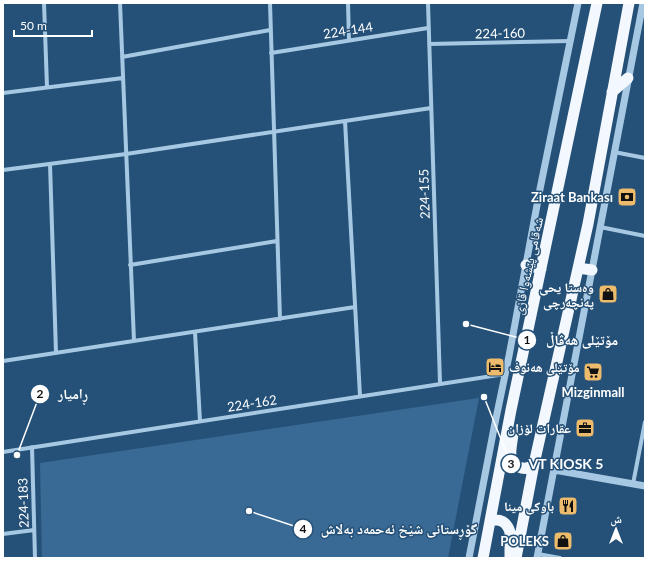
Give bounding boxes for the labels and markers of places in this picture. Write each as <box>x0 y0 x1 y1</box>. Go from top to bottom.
bank icon: Ziraat Bankası <box>616 186 638 208</box>
place label: Ziraat Bankası <box>531 189 613 205</box>
place label: وەستا یحی پەنچەرچی <box>539 279 594 311</box>
shop icon: وەستا یحی پەنچەرچی <box>597 283 619 305</box>
callout: مۆتێلی هەڤاڵ <box>517 327 626 353</box>
hotel icon: مۆتێلی هەنوف <box>484 356 506 378</box>
place label: مۆتێلی هەنوف <box>509 359 580 376</box>
supermarket icon: Mizginmall <box>582 361 604 383</box>
callout: ڕامیار <box>30 381 96 407</box>
place label: Mizginmall <box>562 384 624 400</box>
office icon: عقارات لۆزان <box>574 417 596 439</box>
place label: عقارات لۆزان <box>507 420 571 436</box>
callout: VT KIOSK 5 <box>501 451 612 477</box>
restaurant icon: باوکی مینا <box>557 495 579 517</box>
place label: باوکی مینا <box>504 498 554 515</box>
callout: گۆڕستانی شێخ ئەحمەد بەلاش <box>293 516 486 542</box>
shop icon: POLEKS <box>552 530 574 552</box>
place label: POLEKS <box>500 533 549 549</box>

